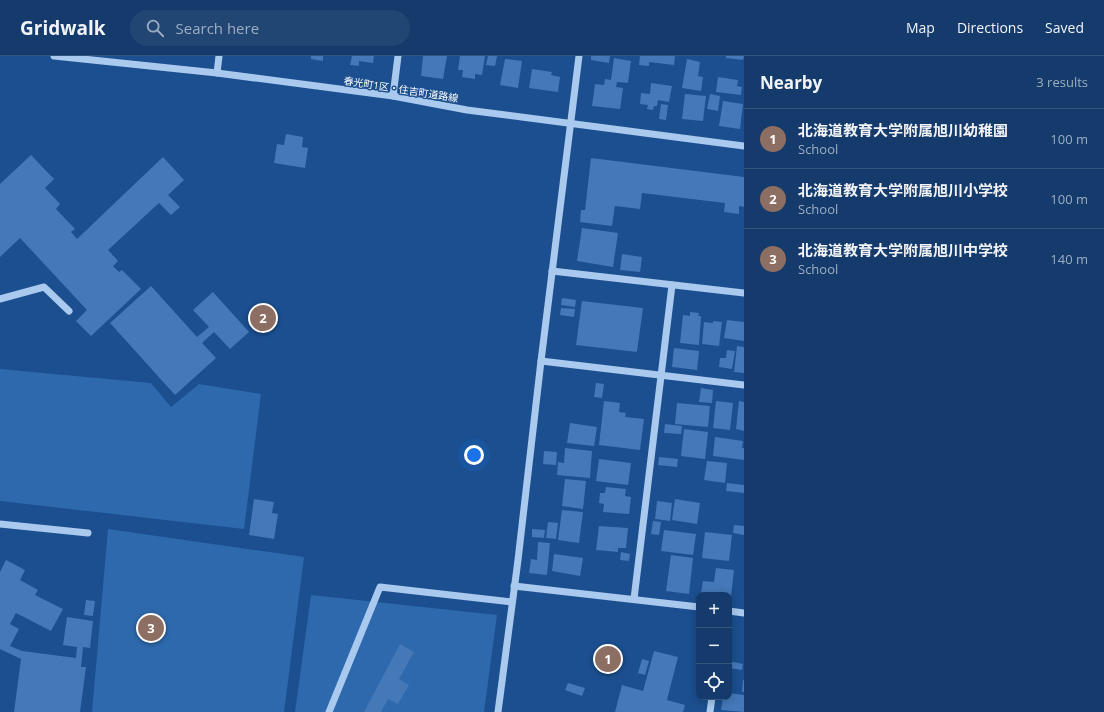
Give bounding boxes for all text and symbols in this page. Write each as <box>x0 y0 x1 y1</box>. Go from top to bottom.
search box <box>130 10 410 46</box>
text: Gridwalk <box>20 15 106 41</box>
icon: search <box>144 17 166 39</box>
text: Search here <box>176 18 259 38</box>
text: Map <box>906 18 935 37</box>
text: Directions <box>957 18 1023 37</box>
text: Saved <box>1045 18 1084 37</box>
text: Nearby <box>760 71 822 94</box>
street label: 春光町1区・住吉町道路線 <box>343 73 459 105</box>
text: 3 results <box>1036 73 1088 91</box>
text: 北海道教育大学附属旭川幼稚園 <box>798 120 1008 140</box>
text: 1 <box>769 130 777 148</box>
text: 100 m <box>1050 130 1088 148</box>
text: School <box>798 140 838 158</box>
text: 北海道教育大学附属旭川小学校 <box>798 180 1008 200</box>
text: 2 <box>769 190 777 208</box>
text: 100 m <box>1050 190 1088 208</box>
text: School <box>798 200 838 218</box>
text: 北海道教育大学附属旭川中学校 <box>798 240 1008 260</box>
text: 3 <box>769 250 777 268</box>
text: 140 m <box>1050 250 1088 268</box>
text: School <box>798 260 838 278</box>
pin: 2 <box>250 303 276 333</box>
your location <box>464 445 484 465</box>
map controls <box>696 592 732 700</box>
button: + <box>696 592 732 628</box>
pin: 3 <box>138 613 164 643</box>
button: − <box>696 628 732 664</box>
pin: 1 <box>595 644 621 674</box>
button: locate <box>696 664 732 700</box>

